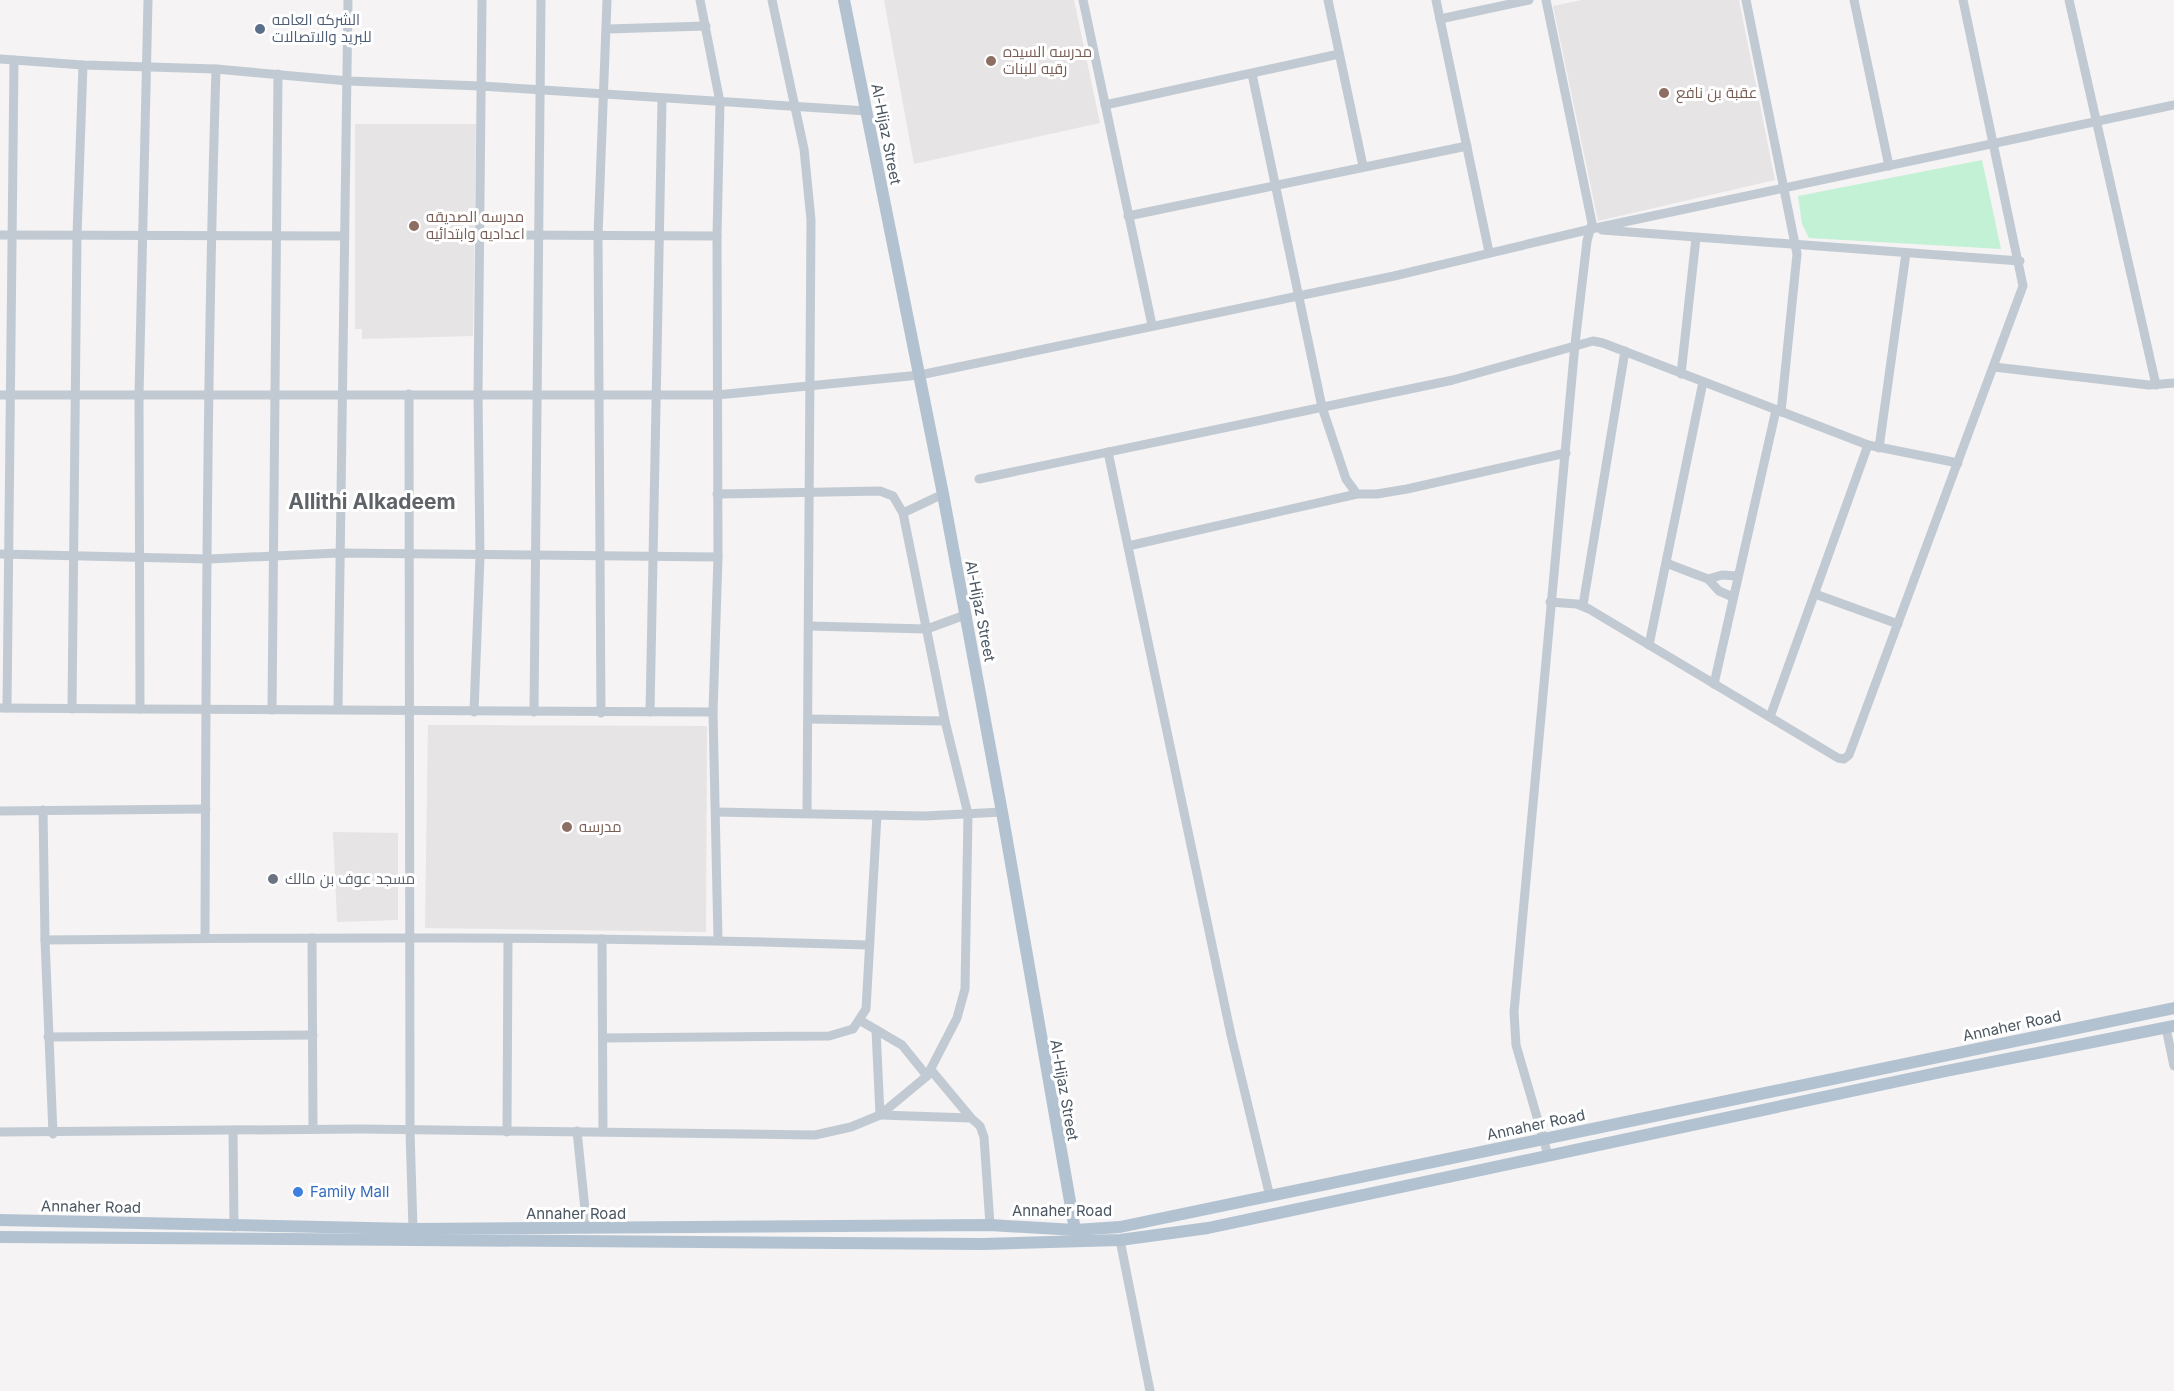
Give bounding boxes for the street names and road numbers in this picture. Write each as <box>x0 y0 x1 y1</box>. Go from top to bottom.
street label: Al-Hijaz Street <box>867 82 906 186</box>
street label: Al-Hijaz Street <box>961 559 1000 663</box>
street label: Annaher Road <box>1961 1006 2063 1045</box>
street label: Al-Hijaz Street <box>1046 1038 1083 1142</box>
street label: Annaher Road <box>1485 1105 1587 1144</box>
street label: Annaher Road <box>41 1196 141 1217</box>
street label: Annaher Road <box>1012 1201 1112 1220</box>
street label: Annaher Road <box>526 1204 626 1223</box>

